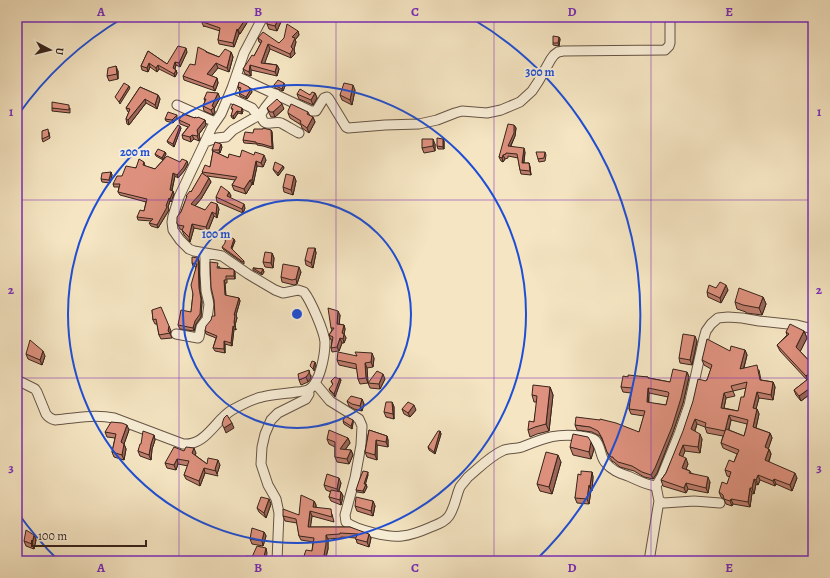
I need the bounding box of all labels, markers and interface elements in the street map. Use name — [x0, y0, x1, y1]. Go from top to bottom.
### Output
text: A — [96, 3, 106, 20]
text: B — [254, 3, 262, 20]
text: C — [411, 3, 419, 20]
text: D — [567, 3, 577, 20]
text: E — [725, 3, 733, 20]
north arrow — [30, 30, 70, 70]
text: U — [51, 47, 67, 56]
text: 300 m — [525, 64, 555, 80]
text: 1 — [9, 103, 14, 120]
text: 1 — [817, 103, 822, 120]
text: 200 m — [120, 144, 150, 160]
text: 100 m — [202, 226, 230, 242]
text: 2 — [8, 281, 15, 298]
text: 2 — [816, 281, 823, 298]
centre of rings — [290, 307, 304, 321]
text: 3 — [8, 459, 14, 476]
text: 3 — [816, 459, 822, 476]
scale bar — [32, 522, 146, 548]
text: 100 m — [38, 528, 67, 544]
text: A — [96, 559, 106, 576]
text: B — [254, 559, 262, 576]
text: C — [411, 559, 419, 576]
text: D — [567, 559, 577, 576]
text: E — [725, 559, 733, 576]

